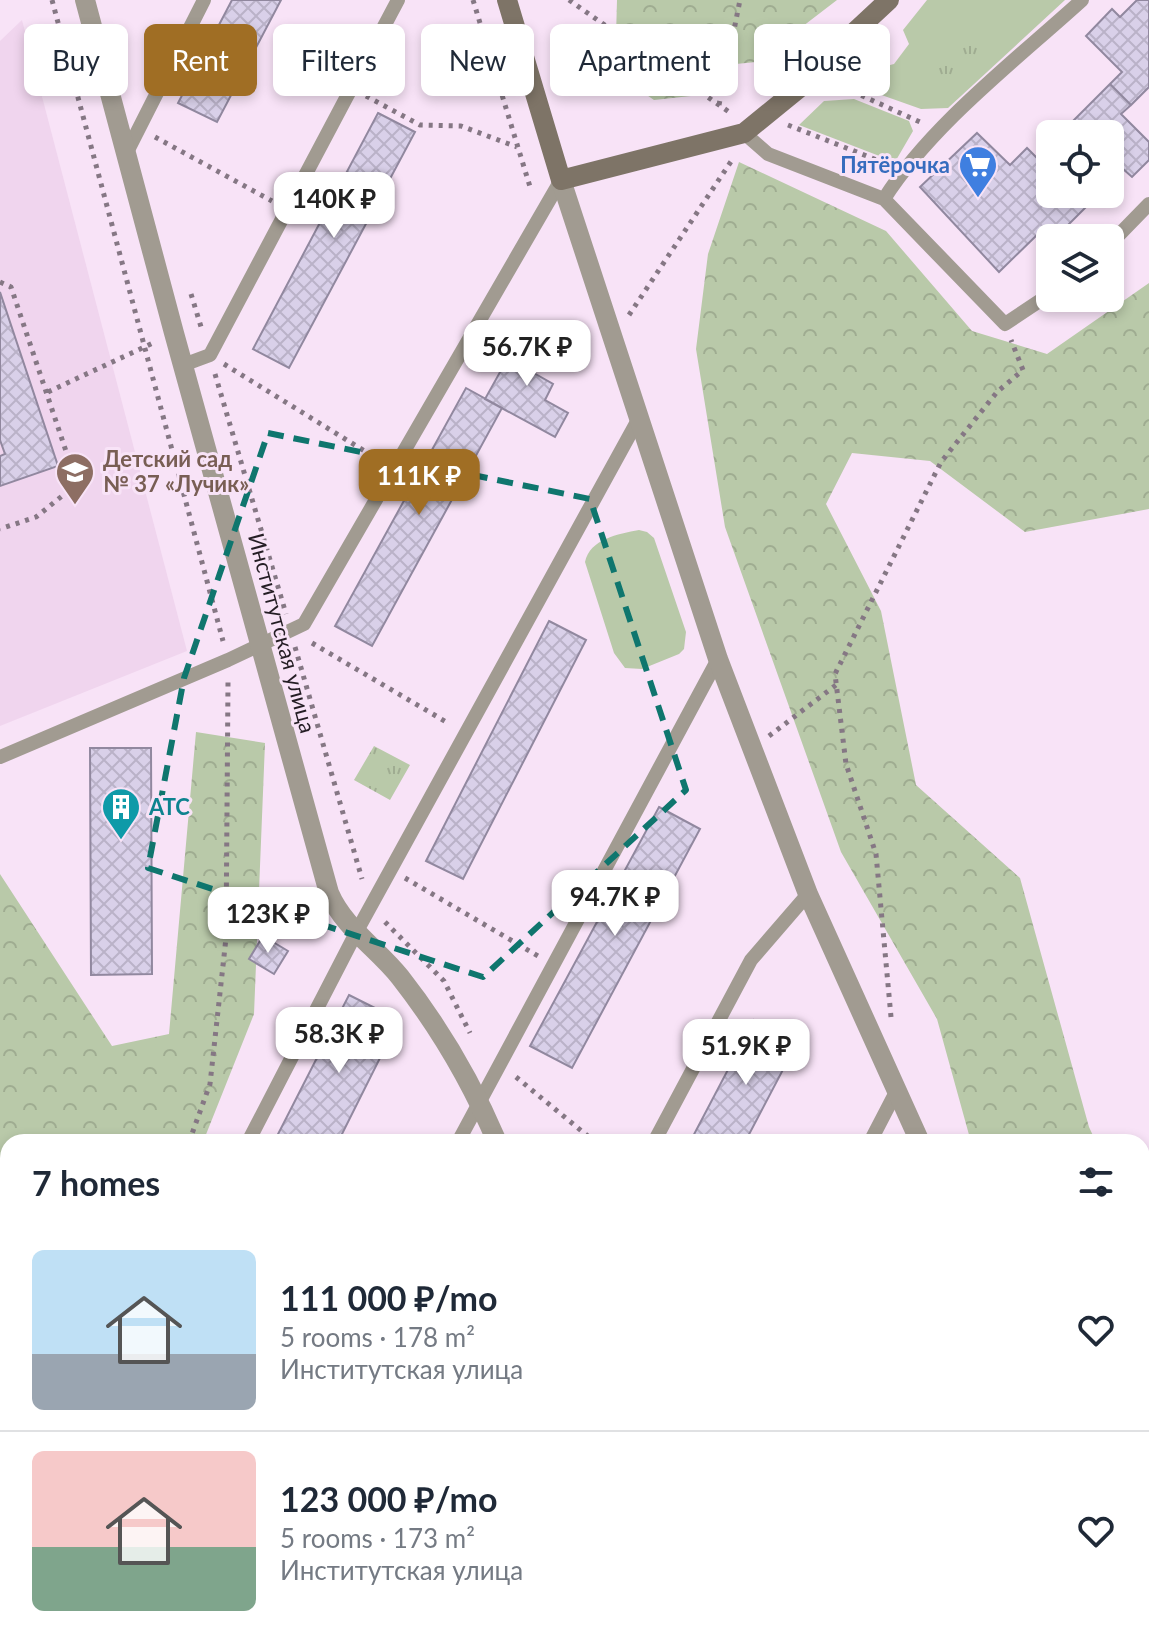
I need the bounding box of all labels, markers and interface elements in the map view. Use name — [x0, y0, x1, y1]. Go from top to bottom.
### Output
chip: Buy — [24, 24, 128, 96]
chip: Rent — [144, 24, 257, 96]
chip: Filters — [273, 24, 405, 96]
chip: New — [421, 24, 534, 96]
chip: Apartment — [550, 24, 738, 96]
chip: House — [754, 24, 890, 96]
map controls — [1036, 120, 1124, 312]
button: locate — [1036, 120, 1124, 208]
supermarket icon: Пятёрочка — [957, 144, 999, 199]
place label: Пятёрочка — [840, 151, 950, 178]
pin: 140K ₽ — [269, 172, 399, 240]
text: 140K ₽ — [292, 182, 376, 214]
button: layers — [1036, 224, 1124, 312]
pin: 56.7K ₽ — [453, 320, 601, 388]
text: 56.7K ₽ — [482, 330, 572, 362]
place label: Детский сад № 37 «Лучик» — [103, 445, 249, 497]
pin: 111K ₽ — [354, 449, 484, 517]
school or university icon: Детский сад № 37 «Лучик» — [54, 451, 96, 506]
text: 111K ₽ — [377, 459, 461, 491]
street label: Институтская улица — [243, 530, 322, 736]
building icon: АТС — [100, 786, 142, 841]
place label: АТС — [148, 793, 190, 820]
pin: 94.7K ₽ — [541, 870, 689, 938]
text: 94.7K ₽ — [570, 880, 660, 912]
pin: 123K ₽ — [203, 887, 333, 955]
text: 123K ₽ — [226, 897, 310, 929]
pin: 58.3K ₽ — [265, 1007, 413, 1075]
text: 58.3K ₽ — [294, 1017, 384, 1049]
pin: 51.9K ₽ — [672, 1019, 820, 1087]
text: 51.9K ₽ — [701, 1029, 791, 1061]
icon: filters — [1074, 1160, 1118, 1204]
text: 7 homes — [32, 1162, 160, 1203]
text: 111 000 ₽/mo — [280, 1277, 497, 1318]
icon: home — [96, 1282, 192, 1378]
icon: heart — [1074, 1308, 1118, 1352]
text: 5 rooms · 178 m² — [280, 1321, 475, 1353]
text: Институтская улица — [280, 1353, 523, 1385]
text: 123 000 ₽/mo — [280, 1478, 497, 1519]
icon: home — [96, 1483, 192, 1579]
icon: heart — [1074, 1509, 1118, 1553]
text: 5 rooms · 173 m² — [280, 1522, 475, 1554]
text: Институтская улица — [280, 1554, 523, 1586]

